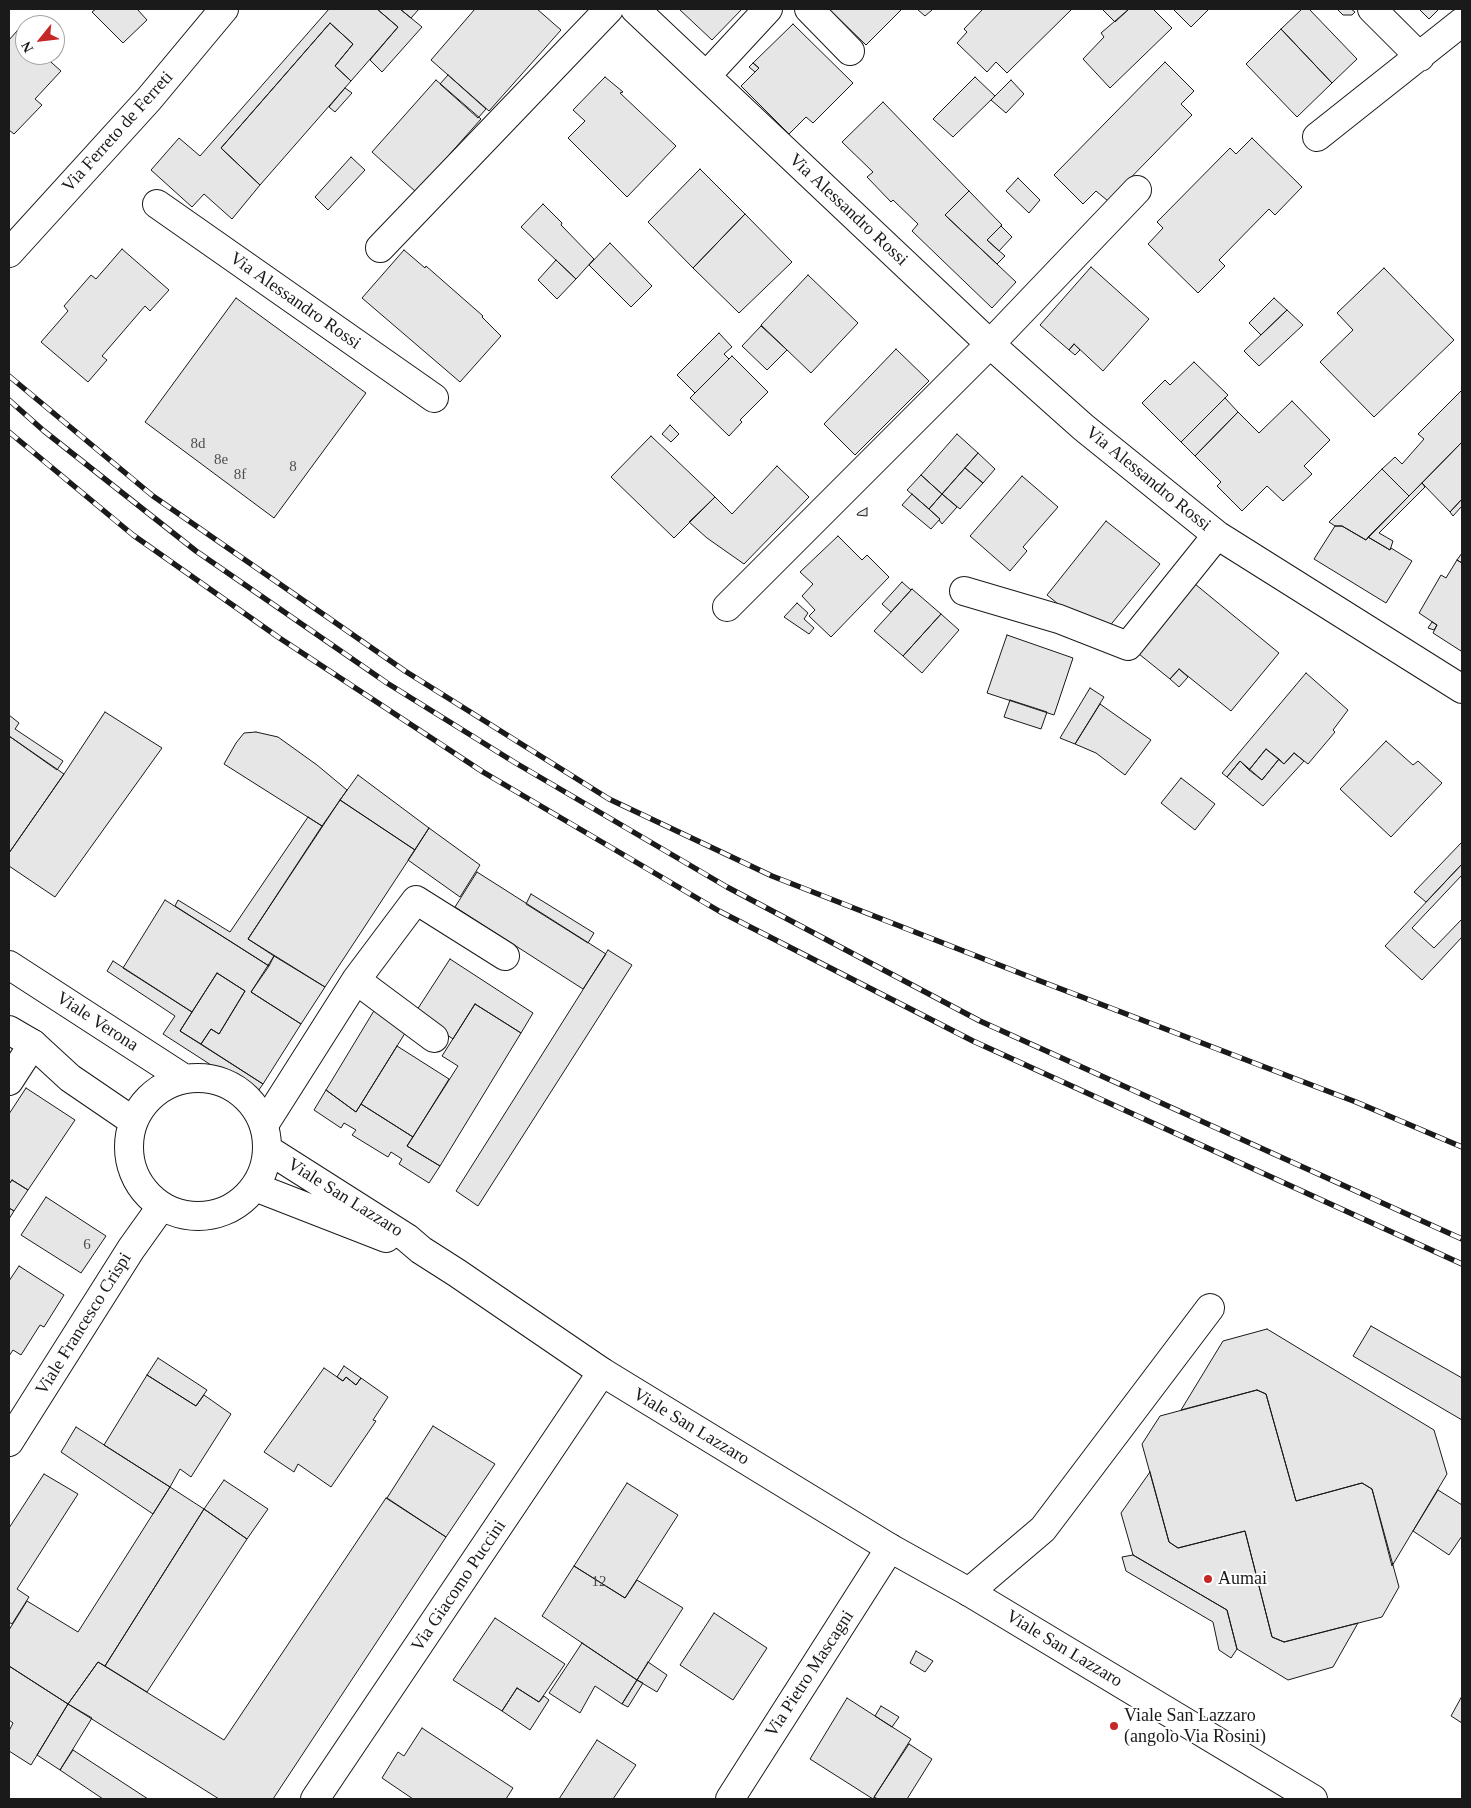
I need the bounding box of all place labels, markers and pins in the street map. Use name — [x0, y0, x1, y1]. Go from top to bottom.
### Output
place label: Aumai — [1218, 1568, 1267, 1590]
marker: Aumai — [1202, 1573, 1214, 1585]
place label: Viale San Lazzaro (angolo Via Rosini) — [1124, 1705, 1266, 1748]
marker: Viale San Lazzaro (angolo Via Rosini) — [1108, 1720, 1120, 1732]

